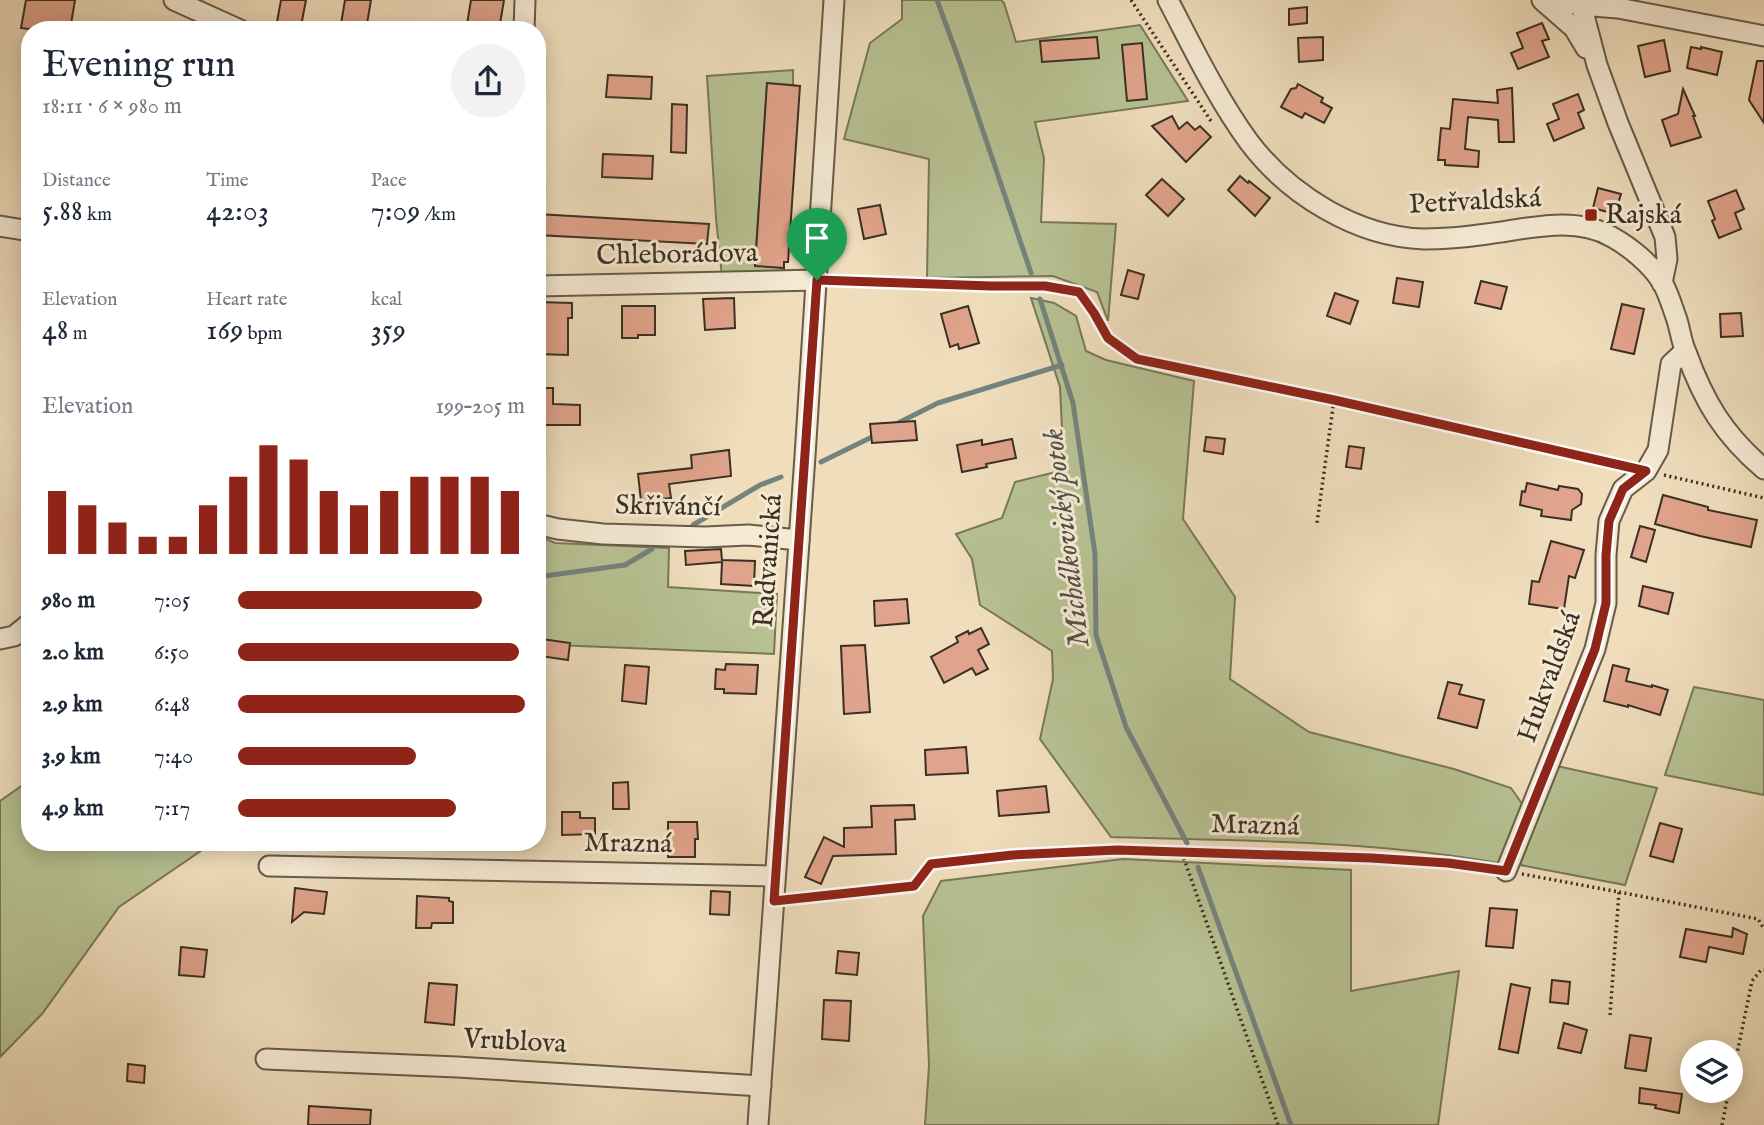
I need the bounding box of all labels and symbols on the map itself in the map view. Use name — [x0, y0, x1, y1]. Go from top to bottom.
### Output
street label: Petřvaldská — [1408, 181, 1543, 223]
place label: Rajská — [1605, 198, 1683, 233]
marker: Rajská — [1583, 207, 1599, 223]
pin — [787, 208, 847, 280]
street label: Chleborádova — [596, 236, 759, 274]
water label: Michálkovický potok — [1035, 426, 1099, 650]
street label: Skřivánčí — [615, 489, 723, 525]
street label: Radvanická — [747, 492, 791, 629]
street label: Hukvaldská — [1510, 606, 1590, 747]
street label: Mrazná — [1210, 807, 1301, 845]
street label: Mrazná — [583, 826, 674, 862]
street label: Vrublova — [462, 1022, 568, 1062]

